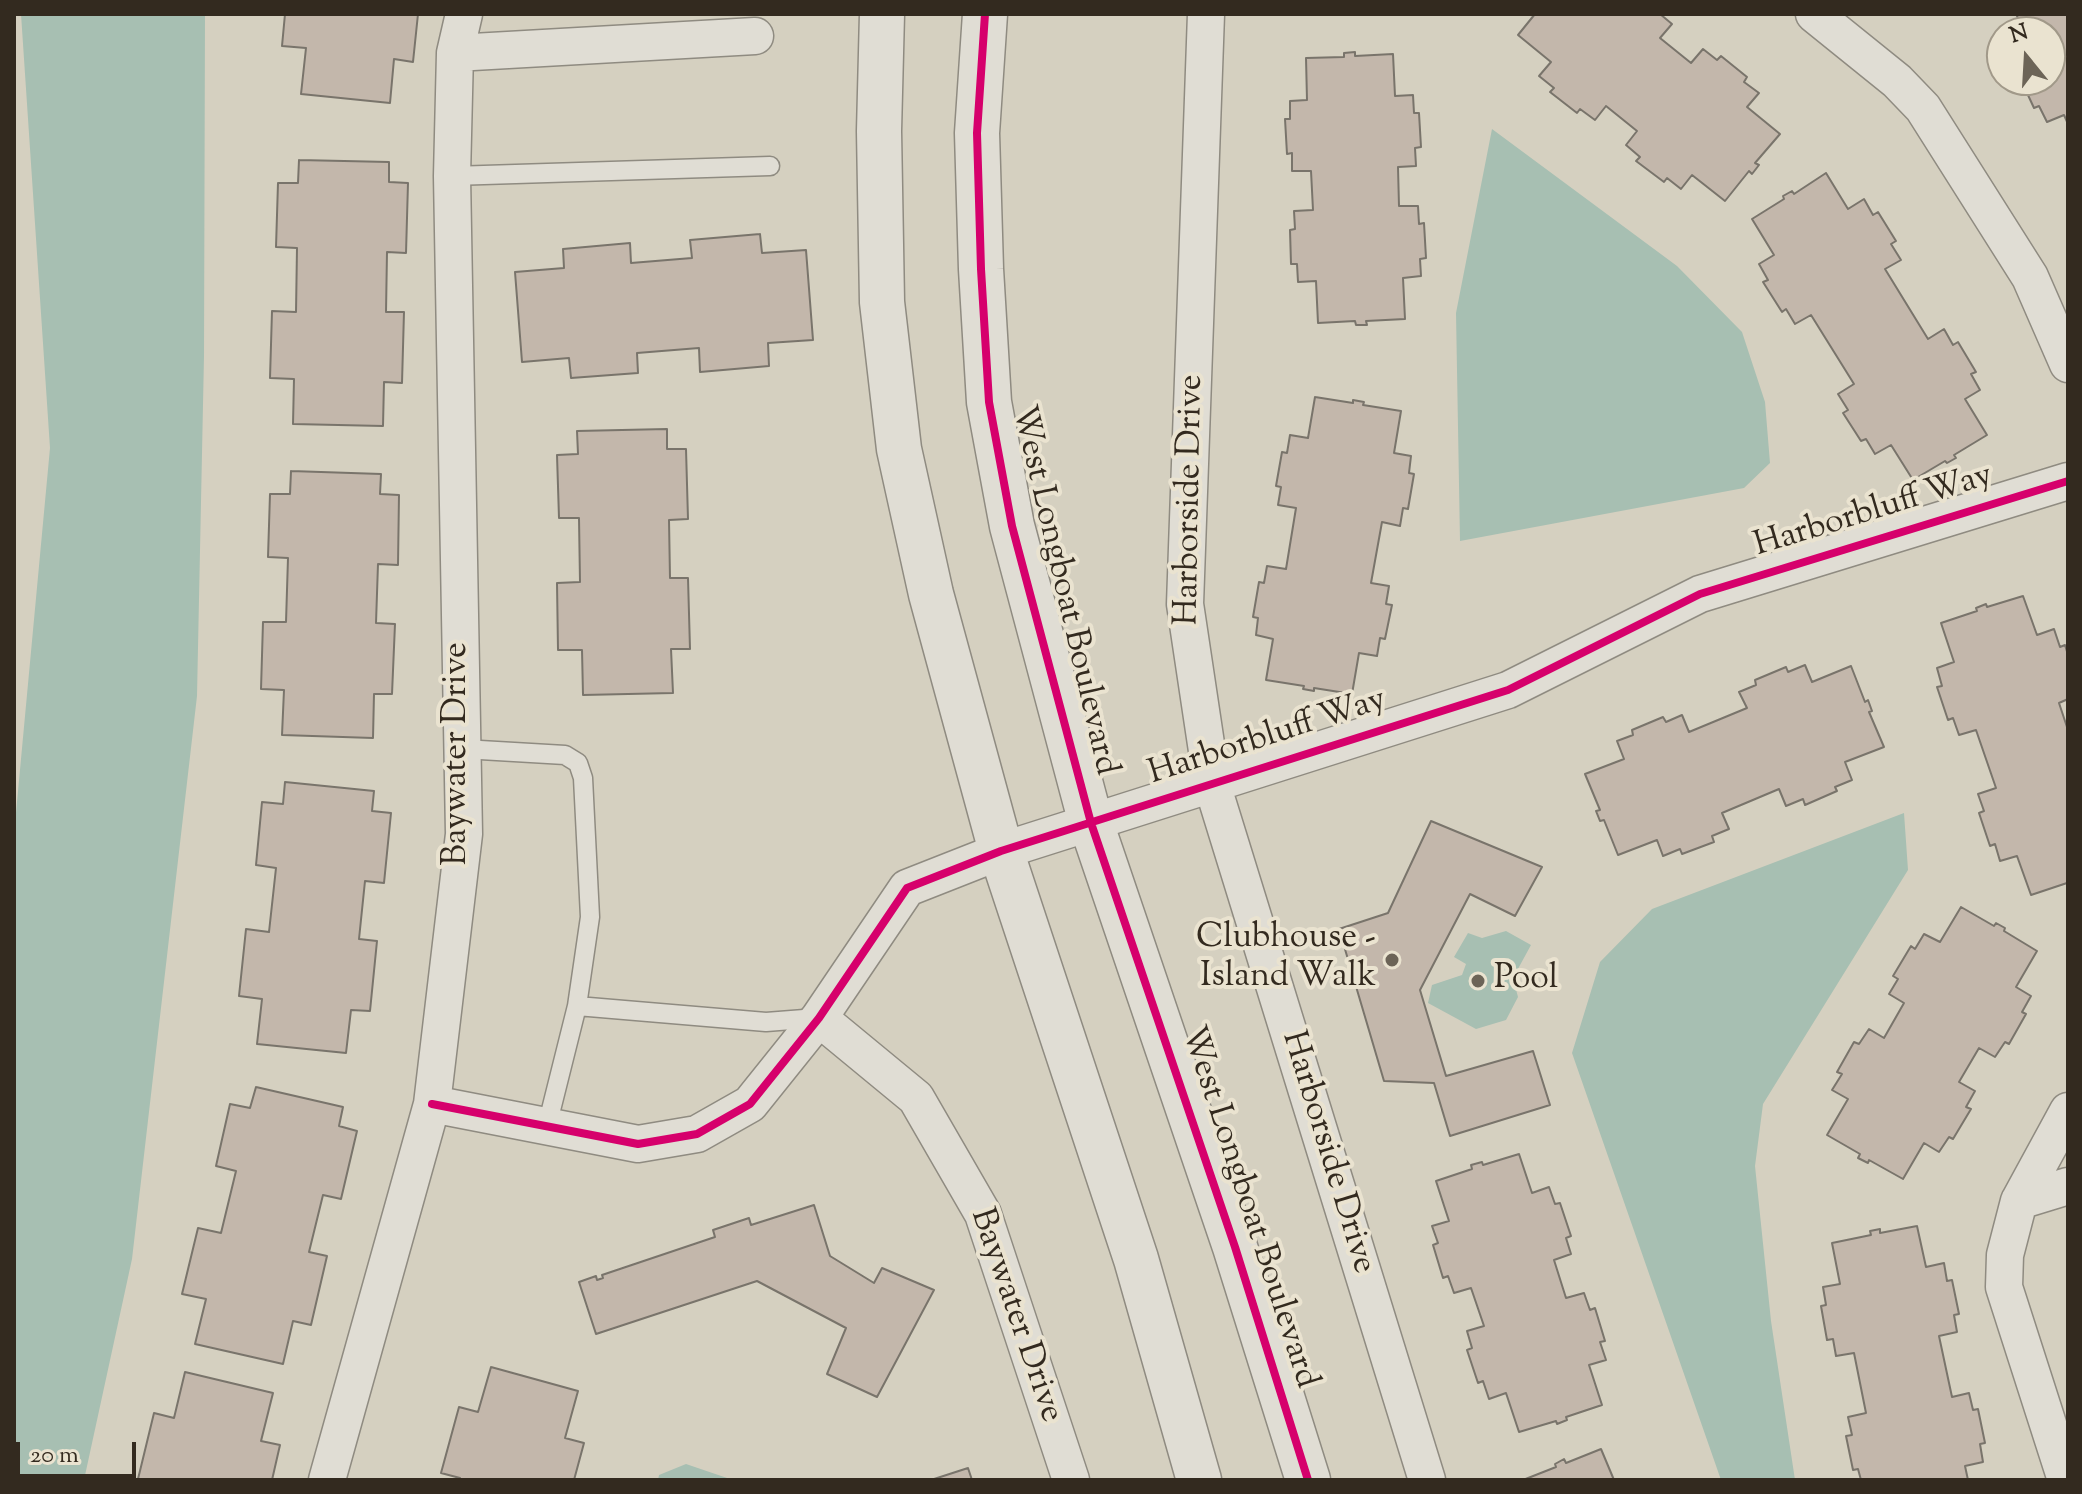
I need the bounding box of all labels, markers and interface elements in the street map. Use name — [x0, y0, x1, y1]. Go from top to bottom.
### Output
north arrow — [1986, 16, 2066, 96]
text: N — [2006, 17, 2032, 53]
street label: Harborside Drive — [1169, 374, 1215, 626]
street label: West Longboat Boulevard — [1000, 402, 1124, 780]
street label: Harborbluff Way — [1750, 457, 1998, 569]
street label: Baywater Drive — [439, 642, 479, 866]
street label: Harborbluff Way — [1144, 681, 1392, 797]
place label: Clubhouse - Island Walk — [1196, 920, 1376, 1000]
marker: Clubhouse - Island Walk — [1383, 951, 1401, 969]
place label: Pool — [1494, 961, 1558, 1001]
marker: Pool — [1469, 972, 1487, 990]
street label: West Longboat Boulevard — [1169, 1022, 1325, 1394]
street label: Harborside Drive — [1270, 1027, 1382, 1279]
street label: Baywater Drive — [958, 1204, 1070, 1428]
scale bar — [20, 1426, 140, 1476]
text: 20 m — [30, 1439, 79, 1473]

